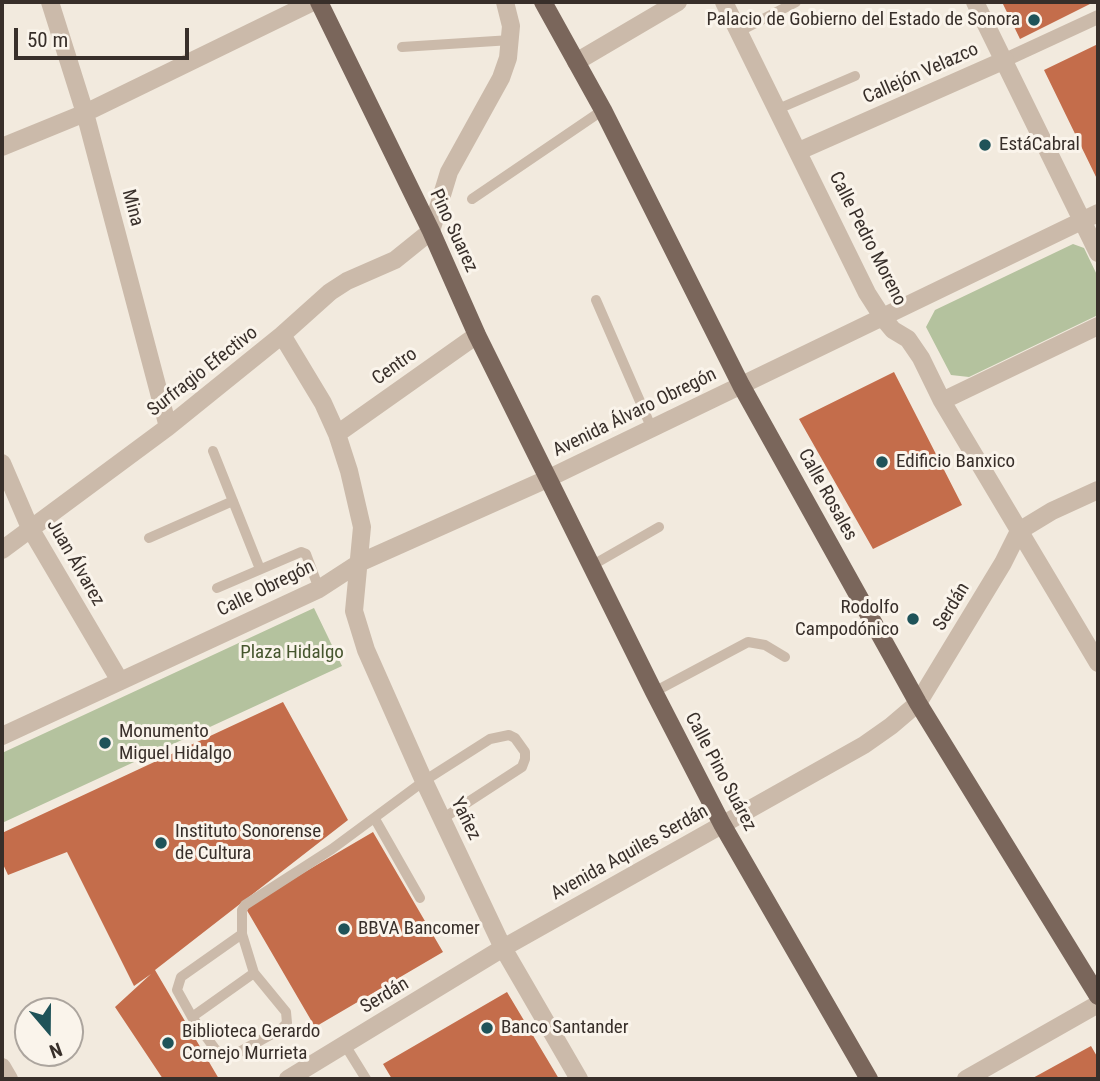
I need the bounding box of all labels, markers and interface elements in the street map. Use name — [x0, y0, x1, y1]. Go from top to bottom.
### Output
place label: Palacio de Gobierno del Estado de Sonora — [706, 9, 1020, 31]
marker: Palacio de Gobierno del Estado de Sonora — [1026, 12, 1042, 28]
scale bar — [18, 14, 192, 58]
text: 50 m — [27, 28, 68, 52]
street label: Callejón Velazco — [860, 38, 982, 110]
place label: EstáCabral — [999, 134, 1080, 156]
marker: EstáCabral — [977, 137, 993, 153]
street label: Calle Pedro Moreno — [823, 168, 911, 310]
street label: Pino Suarez — [424, 186, 482, 276]
street label: Mina — [116, 187, 148, 229]
street label: Surfragio Efectivo — [143, 322, 263, 422]
street label: Centro — [368, 343, 422, 391]
street label: Avenida Álvaro Obregón — [549, 363, 721, 463]
street label: Calle Rosales — [793, 445, 861, 545]
place label: Edificio Banxico — [896, 451, 1015, 473]
marker: Edificio Banxico — [874, 454, 890, 470]
street label: Juan Álvarez — [41, 516, 109, 610]
street label: Calle Obregón — [214, 556, 318, 622]
street label: Serdán — [929, 579, 975, 635]
place label: Rodolfo Campodónico — [795, 597, 899, 641]
marker: Rodolfo Campodónico — [905, 611, 921, 627]
park label: Plaza Hidalgo — [240, 642, 344, 664]
street label: Calle Pino Suárez — [679, 709, 761, 835]
place label: Monumento Miguel Hidalgo — [119, 721, 232, 765]
marker: Monumento Miguel Hidalgo — [97, 735, 113, 751]
street label: Yañez — [445, 794, 485, 844]
street label: Avenida Aquiles Serdán — [547, 800, 713, 906]
place label: Instituto Sonorense de Cultura — [175, 821, 321, 865]
marker: Instituto Sonorense de Cultura — [153, 835, 169, 851]
place label: BBVA Bancomer — [358, 918, 480, 940]
marker: BBVA Bancomer — [336, 921, 352, 937]
street label: Serdán — [357, 973, 413, 1019]
north arrow — [14, 997, 84, 1067]
place label: Banco Santander — [501, 1017, 629, 1039]
marker: Banco Santander — [479, 1020, 495, 1036]
place label: Biblioteca Gerardo Cornejo Murrieta — [182, 1021, 320, 1065]
marker: Biblioteca Gerardo Cornejo Murrieta — [160, 1035, 176, 1051]
text: N — [46, 1038, 65, 1063]

